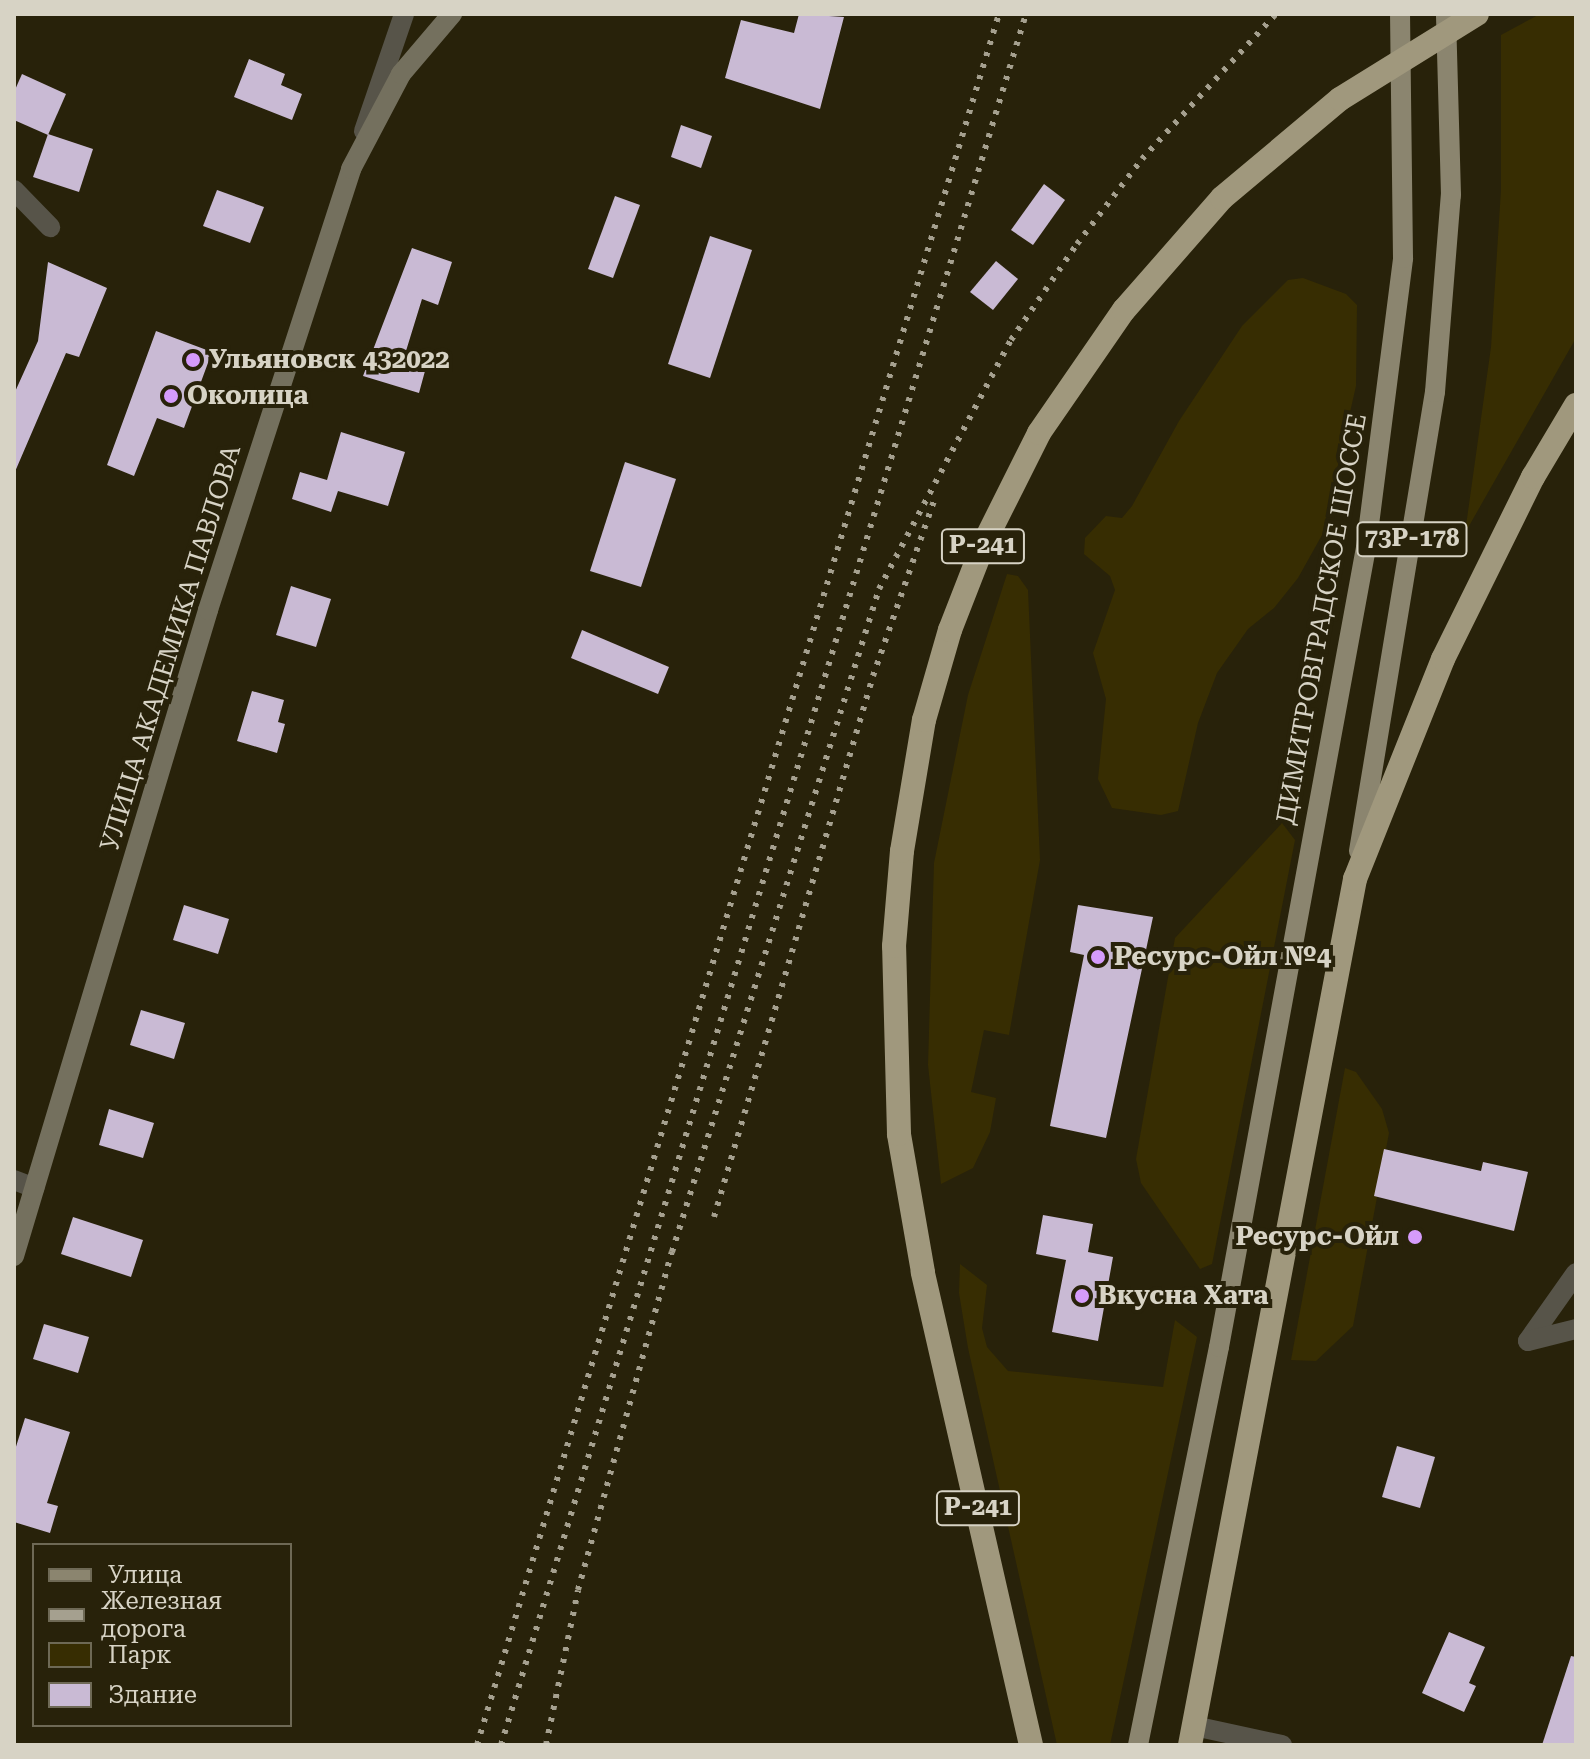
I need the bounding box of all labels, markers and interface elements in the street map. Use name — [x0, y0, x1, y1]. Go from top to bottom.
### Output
place label: Ульяновск 432022 — [209, 344, 450, 376]
marker: Ульяновск 432022 — [184, 351, 202, 369]
place label: Околица — [187, 380, 308, 412]
marker: Околица — [162, 387, 180, 405]
street label: ДИМИТРОВГРАДСКОЕ ШОССЕ — [1270, 411, 1374, 827]
street label: УЛИЦА АКАДЕМИКА ПАВЛОВА — [94, 441, 248, 855]
road number: 73Р-178 — [1356, 519, 1468, 559]
road number: Р-241 — [939, 526, 1027, 566]
place label: Ресурс-Ойл №4 — [1114, 941, 1331, 973]
marker: Ресурс-Ойл №4 — [1089, 948, 1107, 966]
place label: Ресурс-Ойл — [1235, 1221, 1399, 1253]
marker: Ресурс-Ойл — [1406, 1228, 1424, 1246]
place label: Вкусна Хата — [1098, 1280, 1269, 1312]
marker: Вкусна Хата — [1073, 1287, 1091, 1305]
road number: Р-241 — [934, 1488, 1022, 1528]
legend — [32, 1543, 292, 1727]
text: Улица — [108, 1561, 182, 1589]
text: Железная дорога — [101, 1587, 222, 1643]
text: Парк — [108, 1641, 171, 1669]
text: Здание — [108, 1681, 197, 1709]

